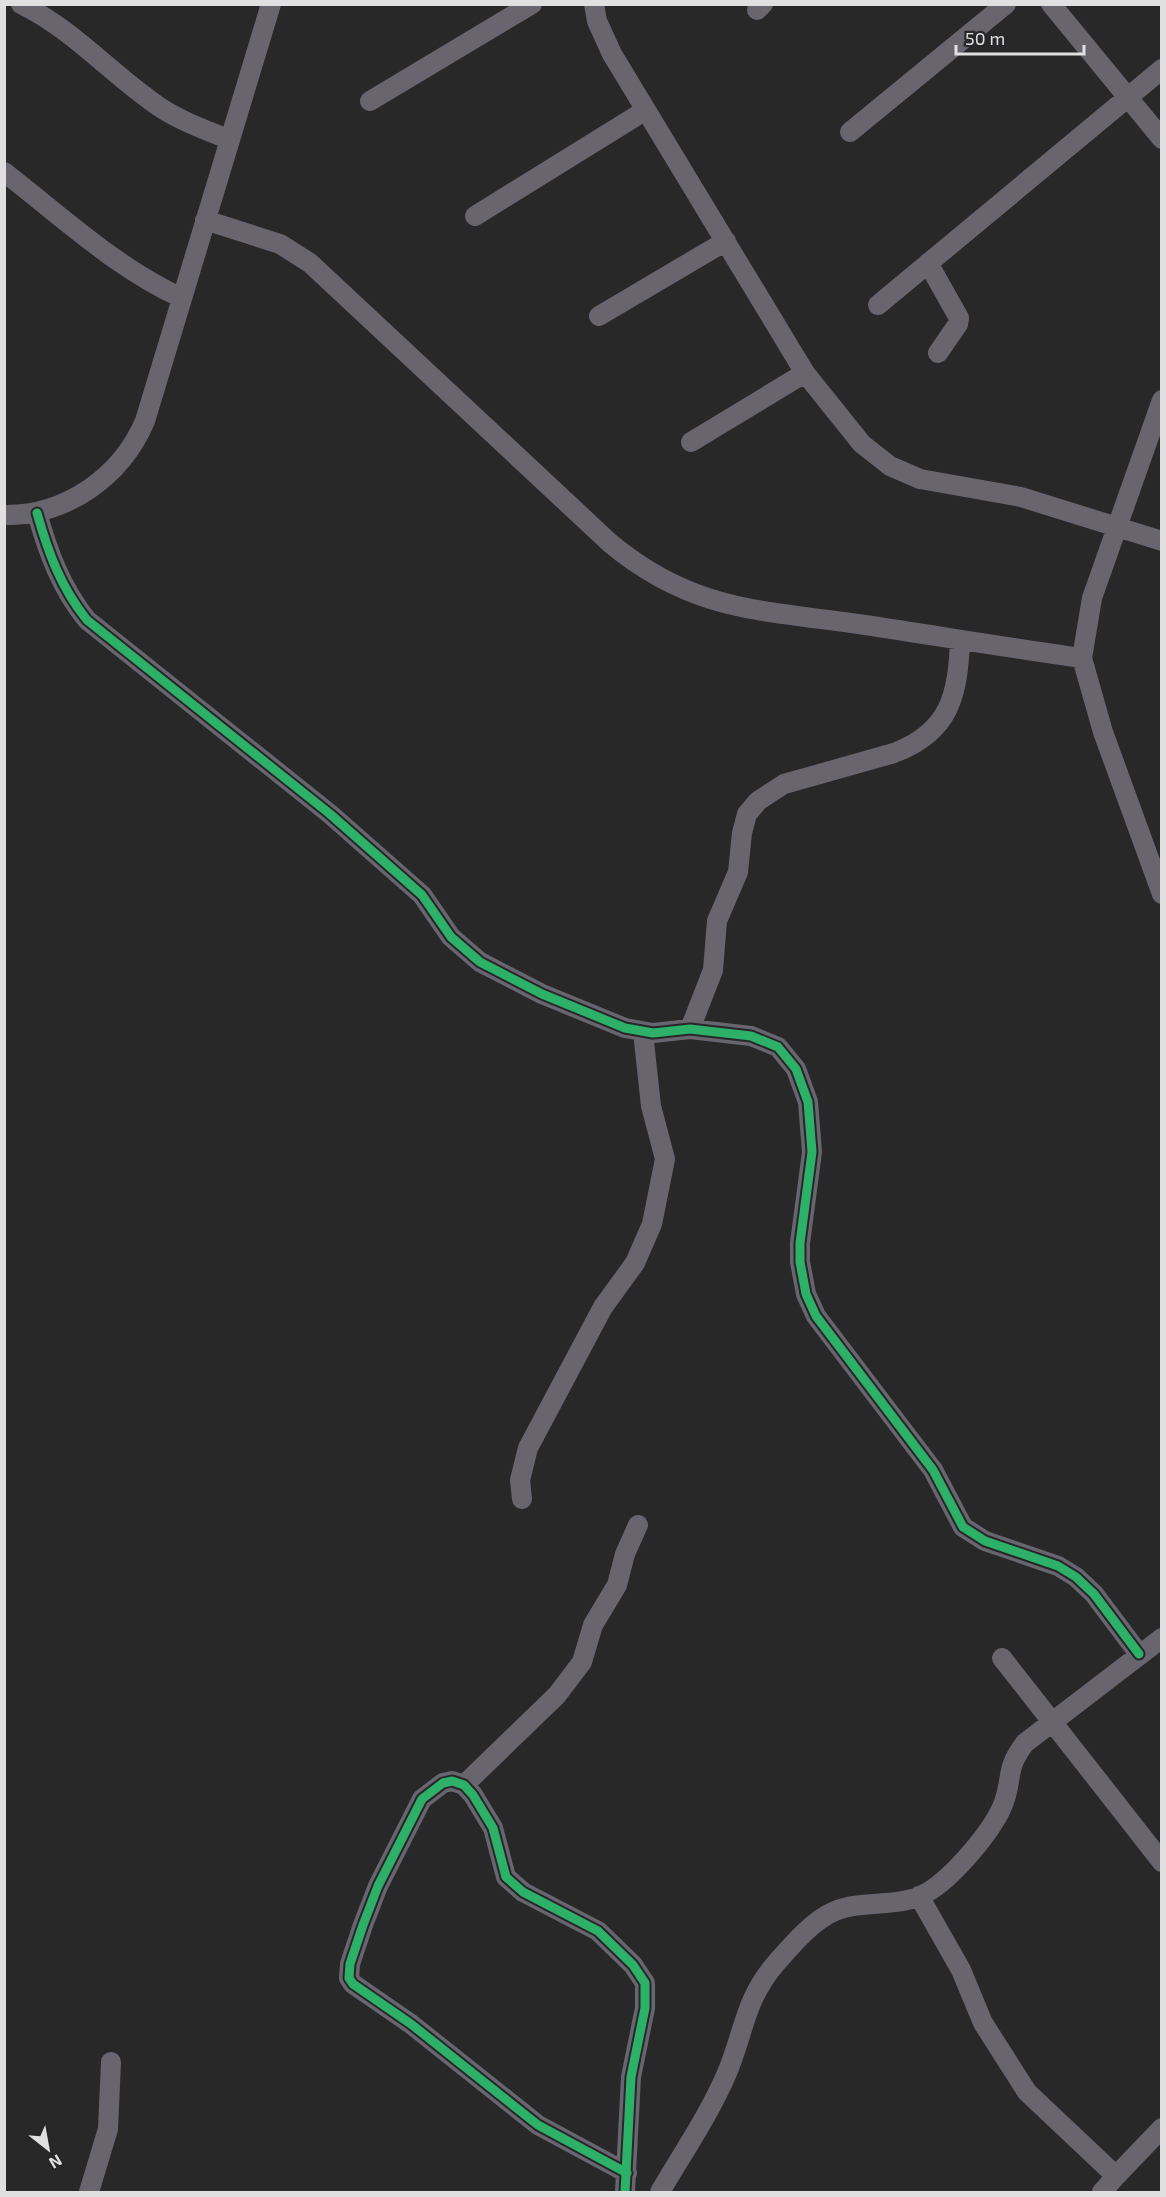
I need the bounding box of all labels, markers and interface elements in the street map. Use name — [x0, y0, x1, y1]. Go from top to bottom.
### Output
scale bar — [956, 18, 1084, 56]
text: 50 m — [965, 27, 1005, 49]
north arrow — [18, 2119, 78, 2179]
text: N — [46, 2151, 66, 2173]

